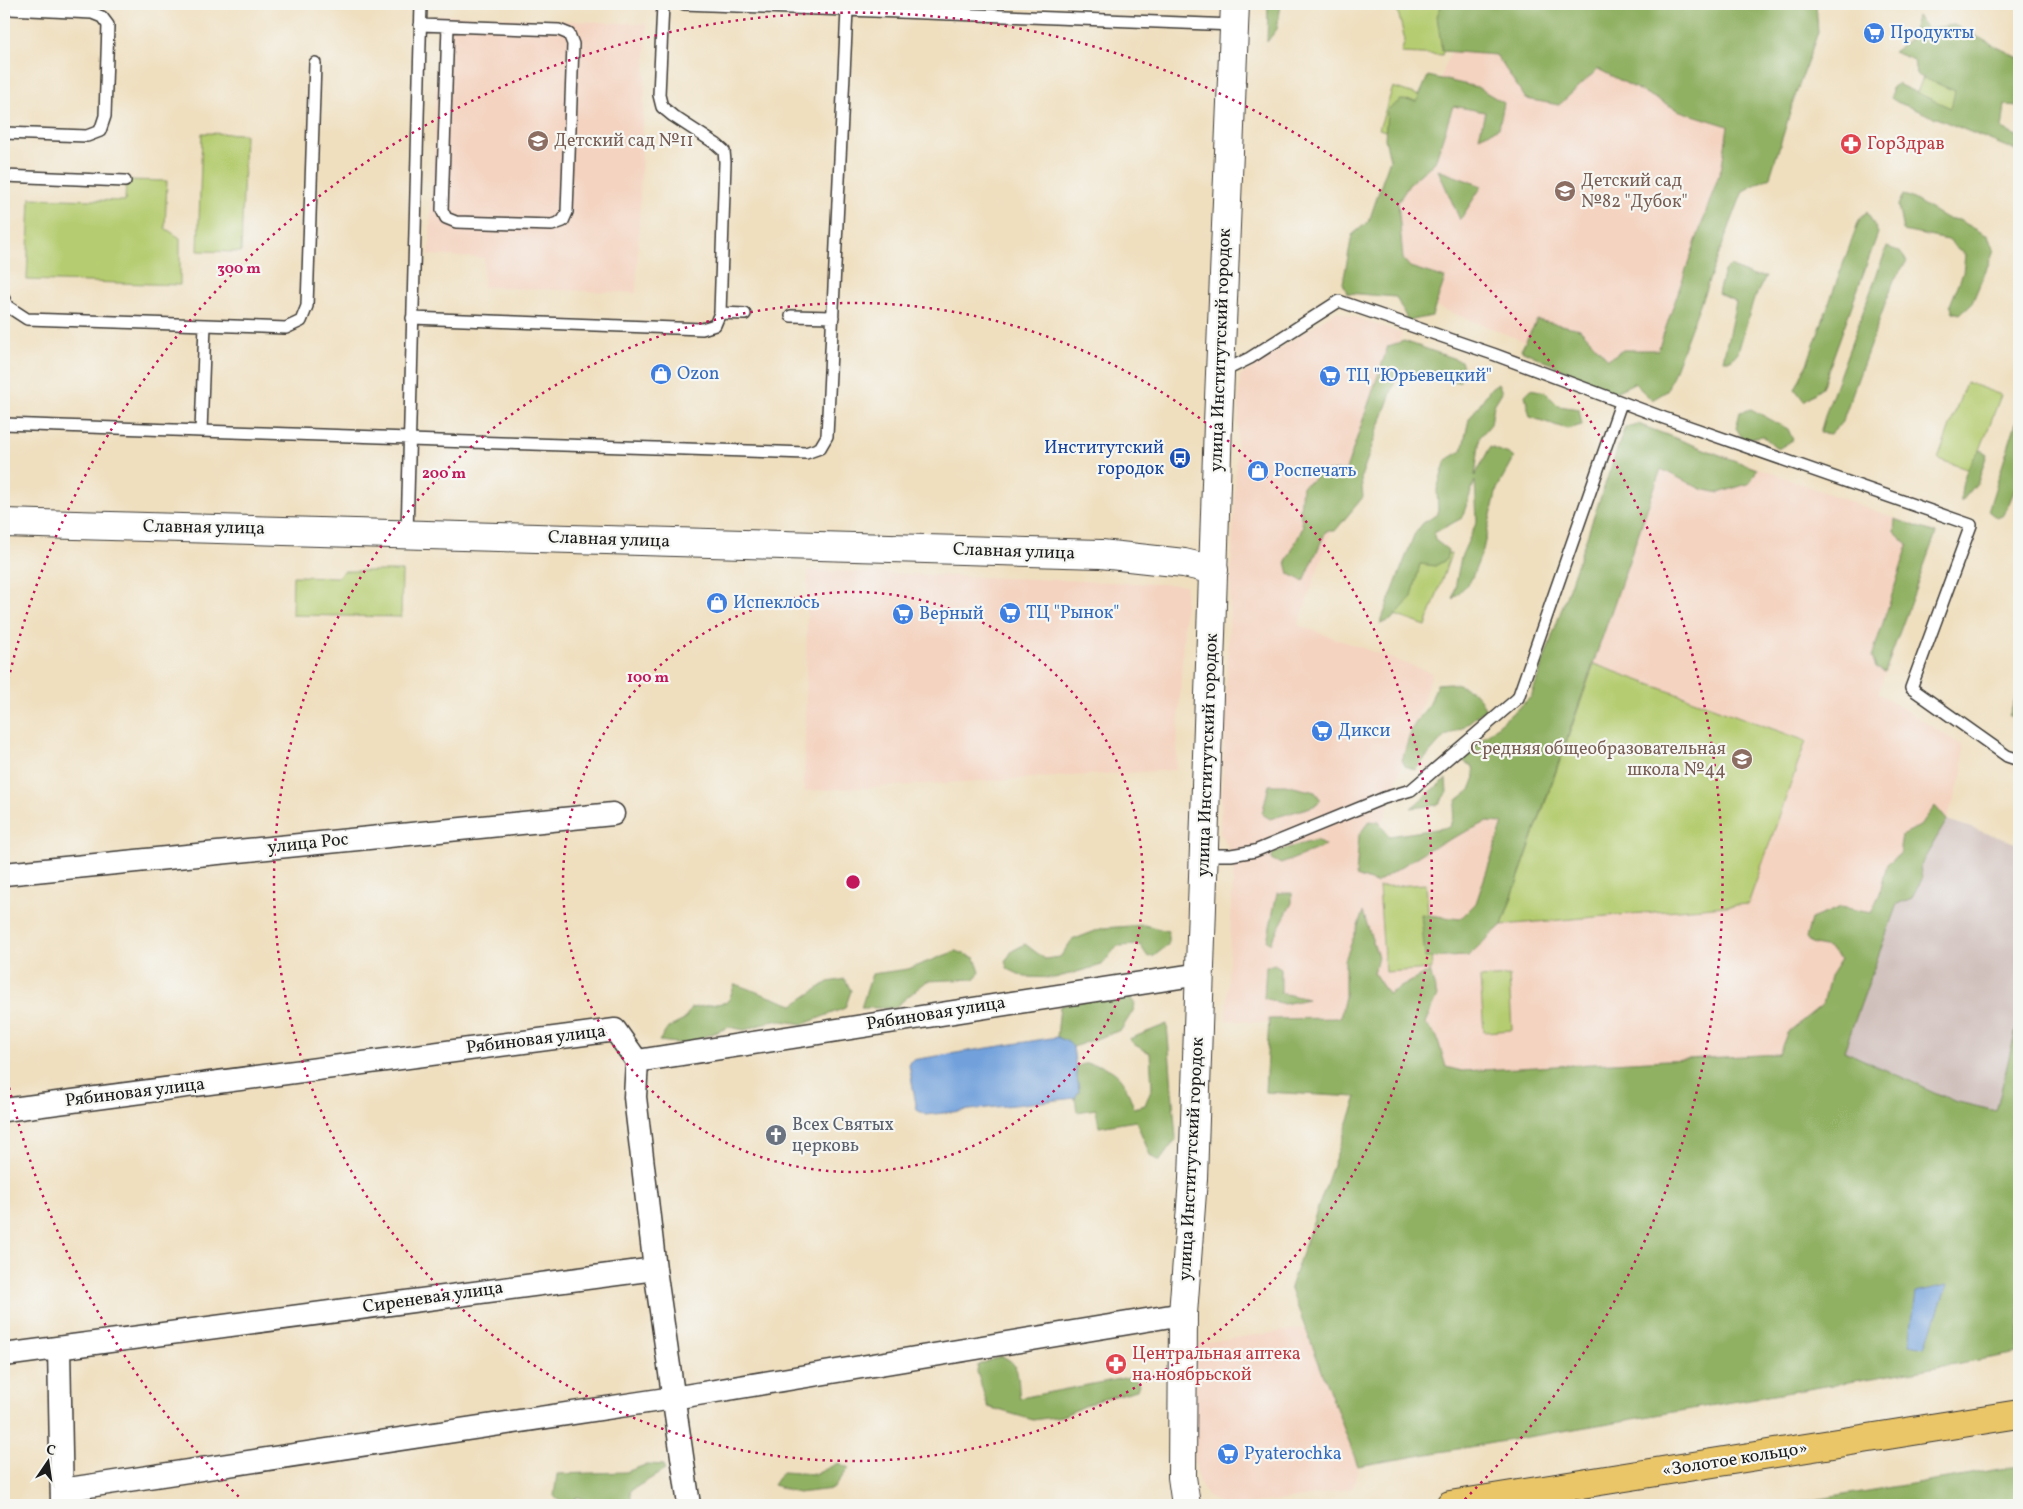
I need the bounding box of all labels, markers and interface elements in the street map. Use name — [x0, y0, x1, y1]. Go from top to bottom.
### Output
supermarket icon: Продукты — [1862, 21, 1886, 45]
place label: Продукты — [1890, 21, 1975, 46]
school or university icon: Детский сад №11 — [526, 129, 550, 153]
place label: Детский сад №11 — [554, 129, 693, 154]
pharmacy icon: ГорЗдрав — [1839, 132, 1863, 156]
place label: ГорЗдрав — [1867, 132, 1945, 157]
place label: Детский сад №82 "Дубок" — [1581, 169, 1688, 215]
school or university icon: Детский сад №82 "Дубок" — [1553, 179, 1577, 203]
street label: улица Институтский городок — [1204, 227, 1238, 472]
text: 300 m — [217, 259, 261, 280]
shop icon: Ozon — [649, 362, 673, 386]
place label: Ozon — [677, 362, 720, 387]
supermarket icon: ТЦ "Юрьевецкий" — [1318, 364, 1342, 388]
place label: ТЦ "Юрьевецкий" — [1346, 364, 1492, 389]
place label: Институтский городок — [1044, 436, 1164, 482]
bus stop icon: Институтский городок — [1168, 446, 1192, 470]
shop icon: Роспечать — [1246, 459, 1270, 483]
place label: Роспечать — [1274, 459, 1357, 484]
text: 200 m — [422, 464, 466, 485]
street label: Славная улица — [143, 514, 265, 542]
street label: Славная улица — [548, 525, 671, 555]
street label: Славная улица — [953, 537, 1076, 567]
shop icon: Испеклось — [705, 591, 729, 615]
place label: Испеклось — [733, 591, 820, 616]
supermarket icon: ТЦ "Рынок" — [998, 601, 1022, 625]
place label: ТЦ "Рынок" — [1026, 601, 1120, 626]
supermarket icon: Верный — [891, 602, 915, 626]
place label: Верный — [919, 602, 984, 627]
street label: улица Институтский городок — [1191, 632, 1225, 877]
text: 100 m — [627, 668, 670, 689]
supermarket icon: Дикси — [1310, 719, 1334, 743]
place label: Дикси — [1338, 719, 1390, 744]
place label: Средняя общеобразовательная школа №44 — [1470, 737, 1726, 783]
school or university icon: Средняя общеобразовательная школа №44 — [1730, 747, 1754, 771]
street label: улица Рос — [266, 827, 350, 861]
centre of rings — [844, 873, 862, 891]
street label: Рябиновая улица — [865, 991, 1007, 1037]
street label: Рябиновая улица — [465, 1019, 607, 1061]
street label: улица Институтский городок — [1173, 1036, 1211, 1281]
street label: Рябиновая улица — [64, 1072, 206, 1114]
place label: Всех Святых церковь — [792, 1113, 894, 1159]
church icon: Всех Святых церковь — [764, 1123, 788, 1147]
street label: Сиреневая улица — [361, 1276, 505, 1320]
place label: Центральная аптека на ноябрьской — [1132, 1342, 1301, 1388]
pharmacy icon: Центральная аптека на ноябрьской — [1104, 1352, 1128, 1376]
north arrow — [22, 1436, 72, 1486]
street label: «Золотое кольцо» — [1661, 1436, 1809, 1484]
text: С — [44, 1441, 57, 1461]
supermarket icon: Pyaterochka — [1216, 1442, 1240, 1466]
place label: Pyaterochka — [1244, 1442, 1342, 1467]

